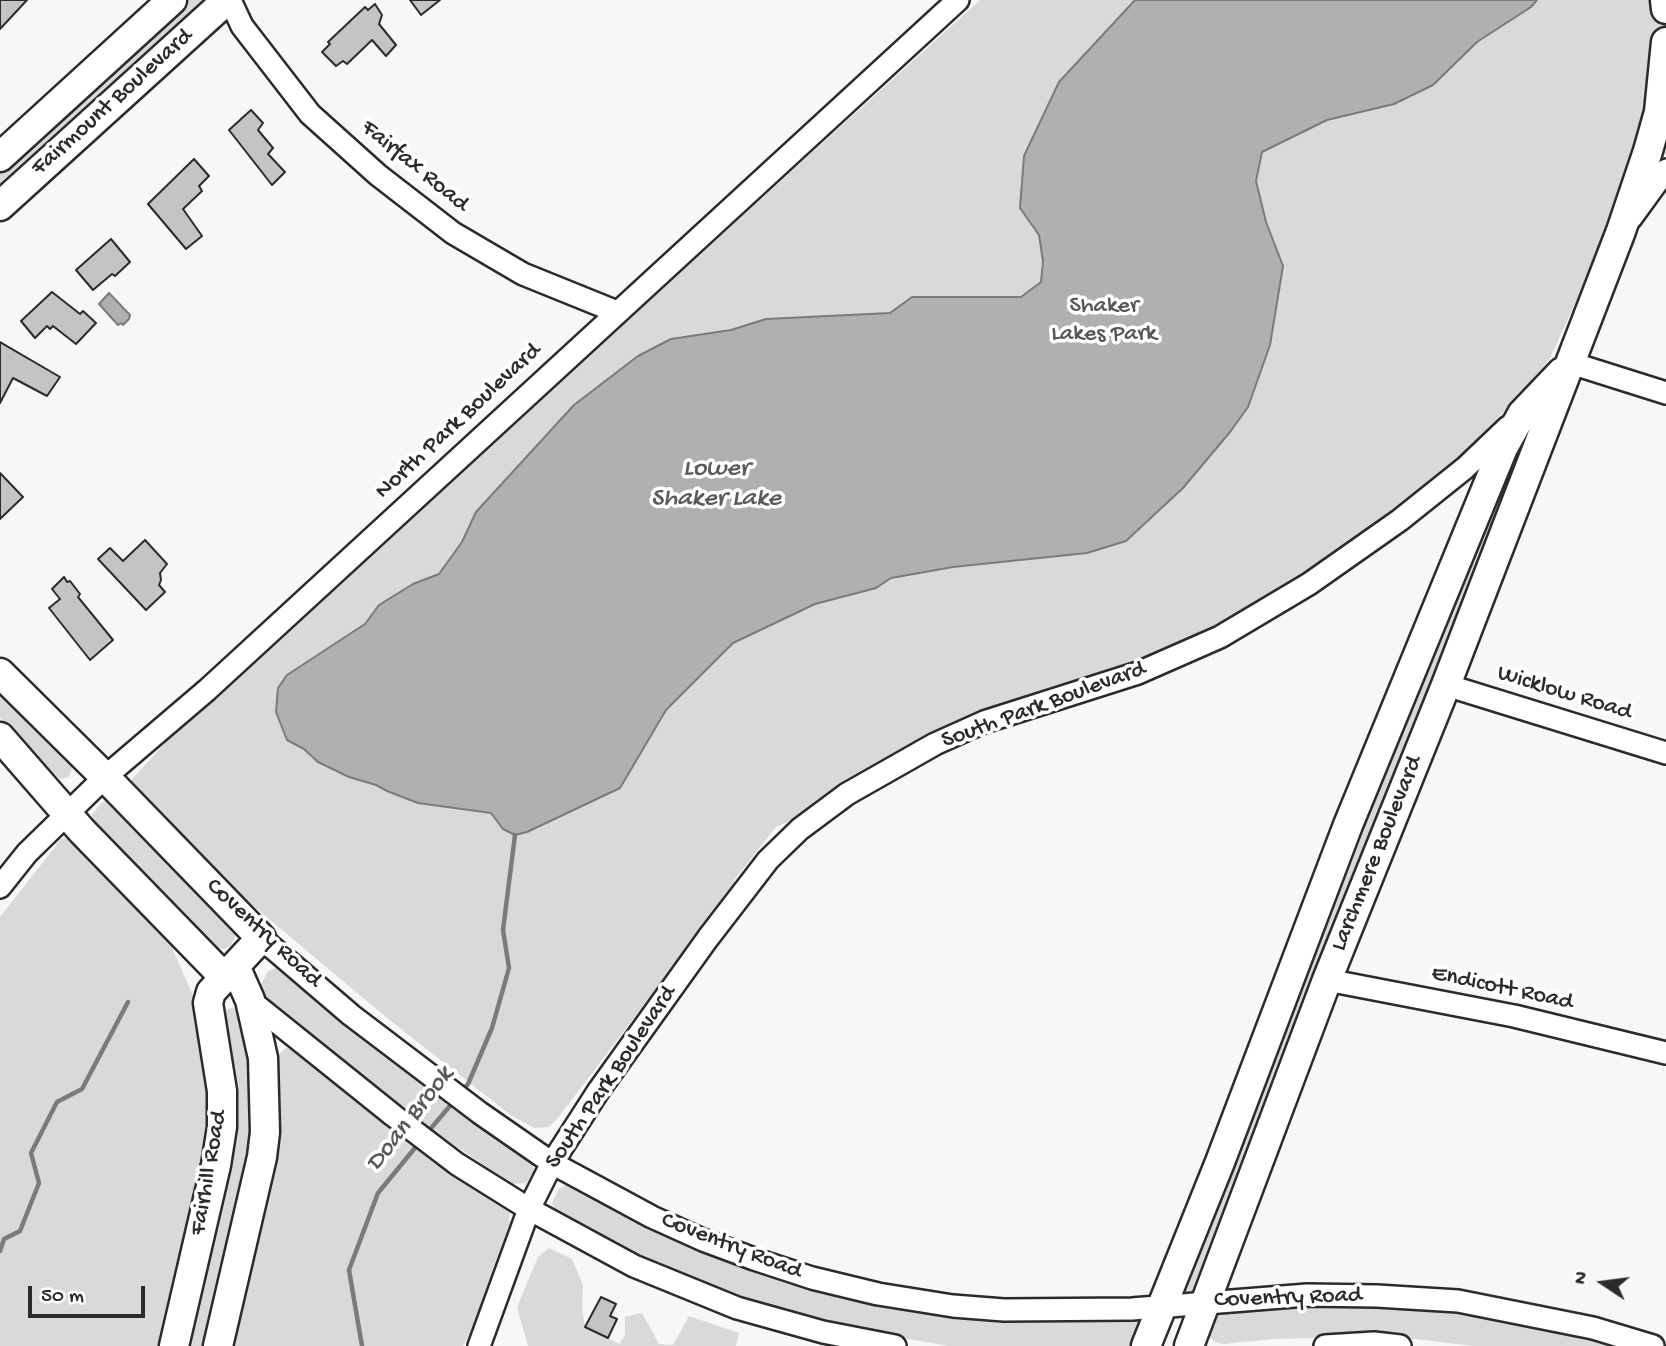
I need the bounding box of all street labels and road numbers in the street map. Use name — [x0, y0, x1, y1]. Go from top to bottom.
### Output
street label: Fairmount Boulevard — [26, 23, 200, 183]
street label: Fairfax Road — [354, 115, 474, 219]
street label: North Park Boulevard — [370, 338, 548, 506]
street label: South Park Boulevard — [938, 656, 1150, 756]
street label: Wicklow Road — [1493, 660, 1635, 728]
street label: Larchmere Boulevard — [1326, 752, 1430, 956]
street label: Coventry Road — [199, 873, 327, 995]
street label: Endicott Road — [1429, 960, 1575, 1018]
street label: South Park Boulevard — [540, 981, 684, 1175]
street label: Fairhill Road — [185, 1108, 235, 1238]
street label: Coventry Road — [657, 1207, 805, 1287]
street label: Coventry Road — [1214, 1282, 1362, 1316]

